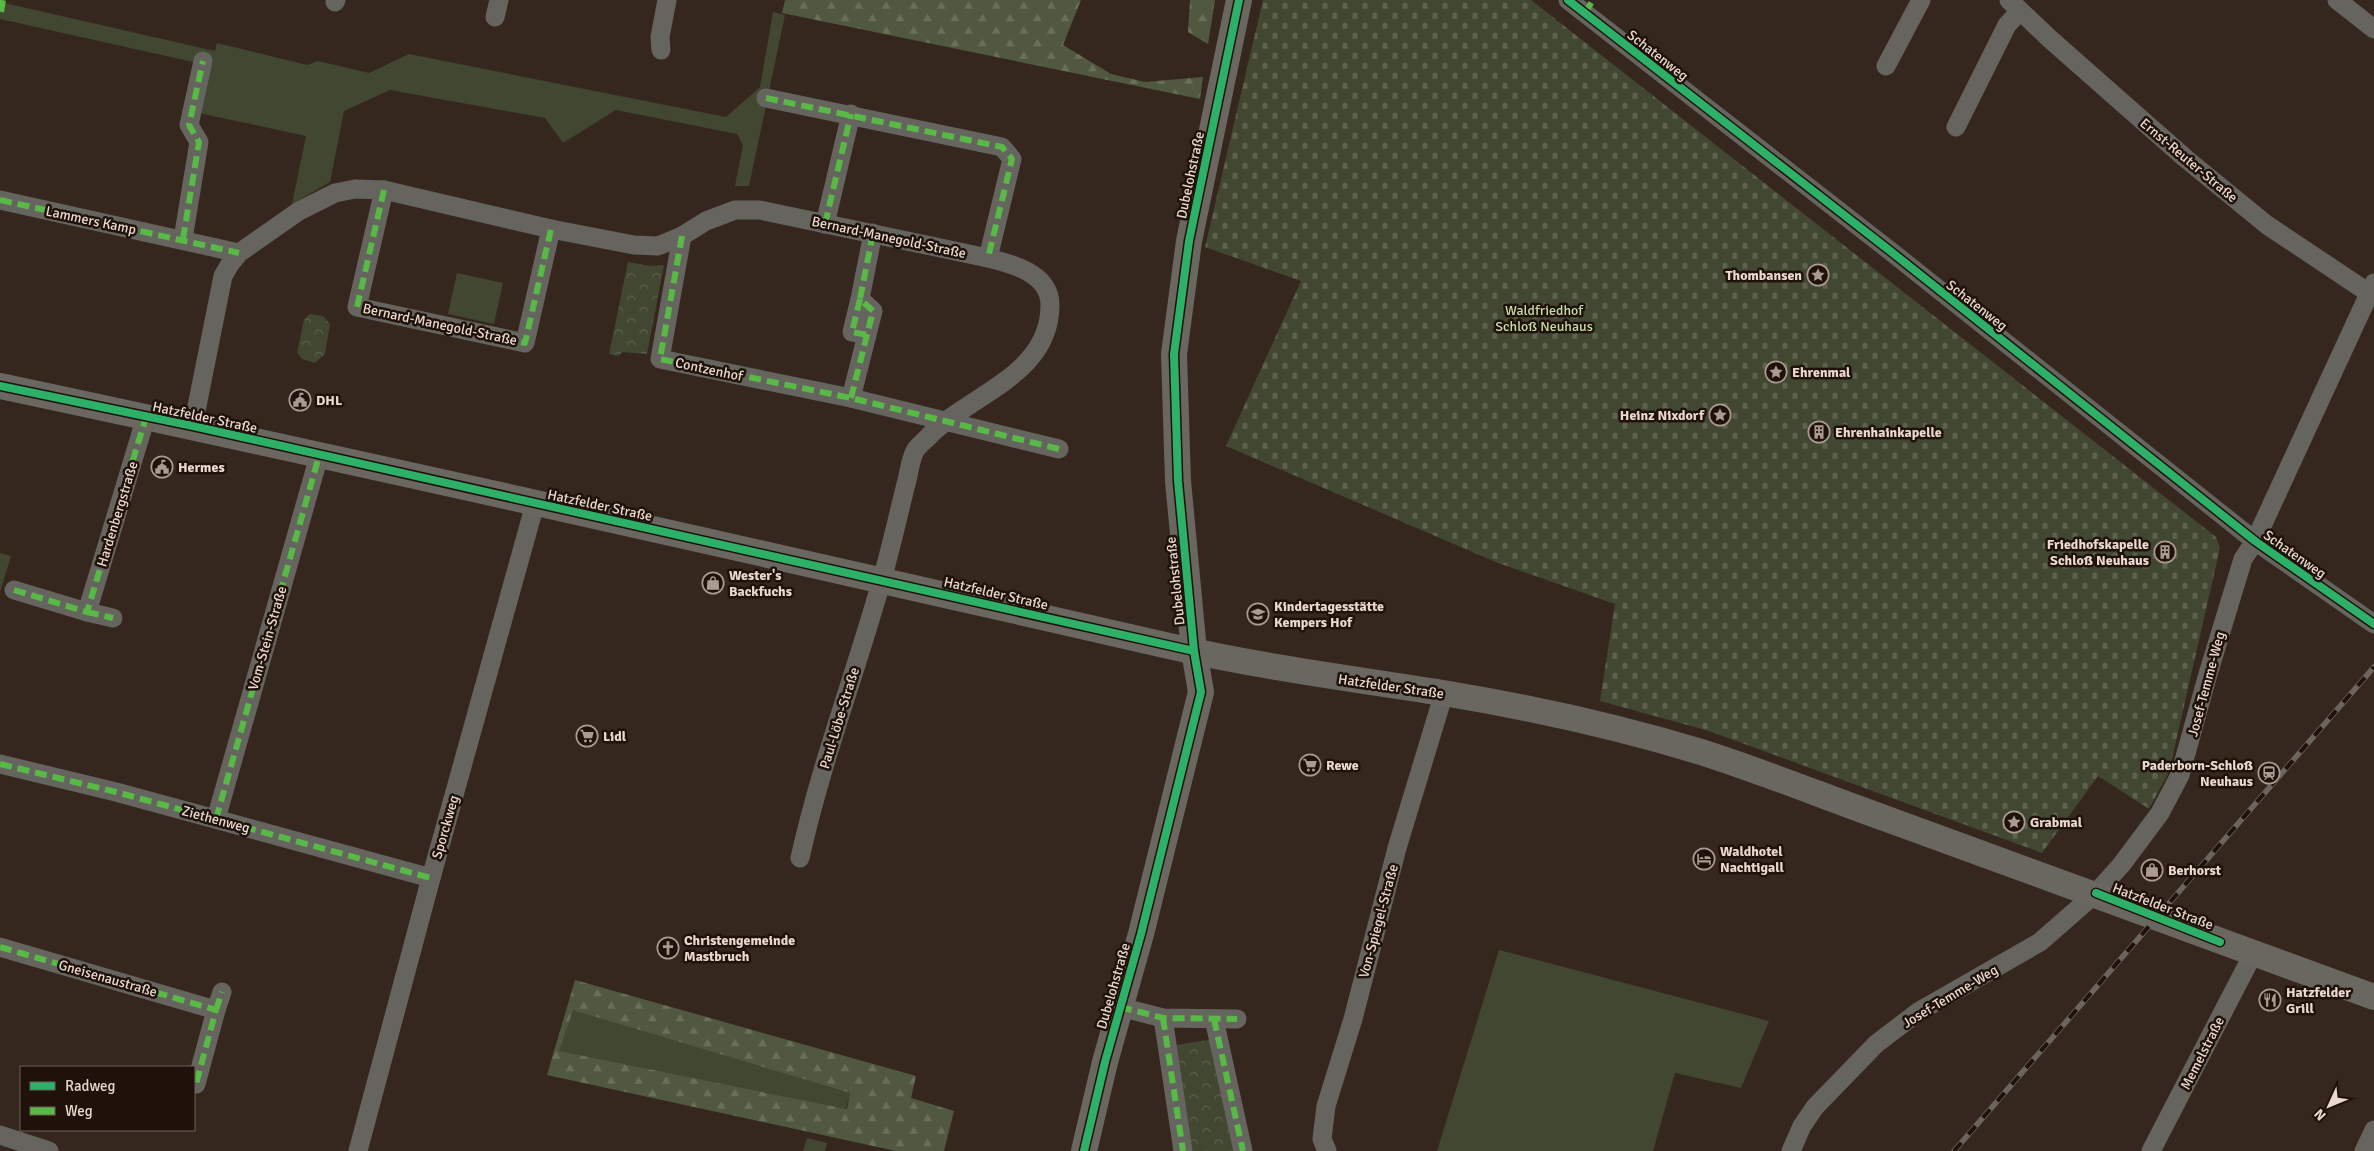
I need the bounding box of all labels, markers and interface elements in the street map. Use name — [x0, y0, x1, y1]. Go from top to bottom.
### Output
street label: Schatenweg — [1624, 26, 1691, 84]
street label: Ernst-Reuter-Straße — [2136, 115, 2241, 206]
street label: Dubelohstraße — [1173, 130, 1208, 220]
street label: Lammers Kamp — [44, 203, 138, 238]
street label: Bernard-Manegold-Straße — [810, 213, 968, 262]
place icon: Thombansen — [1806, 263, 1830, 287]
place label: Thombansen — [1725, 267, 1802, 284]
street label: Schatenweg — [1943, 276, 2010, 334]
street label: Bernard-Manegold-Straße — [361, 300, 519, 349]
park label: Waldfriedhof Schloß Neuhaus — [1495, 302, 1593, 335]
street label: Contzenhof — [674, 354, 745, 385]
place icon: Ehrenmal — [1764, 360, 1788, 384]
place label: Ehrenmal — [1792, 364, 1851, 381]
public building icon: DHL — [288, 388, 312, 412]
place label: DHL — [316, 392, 343, 409]
street label: Hatzfelder Straße — [151, 398, 259, 437]
place icon: Heinz Nixdorf — [1708, 403, 1732, 427]
place label: Heinz Nixdorf — [1620, 407, 1705, 424]
building icon: Ehrenhainkapelle — [1807, 420, 1831, 444]
place label: Ehrenhainkapelle — [1835, 424, 1942, 441]
public building icon: Hermes — [150, 455, 174, 479]
street label: Hardenbergstraße — [93, 459, 142, 569]
place label: Hermes — [178, 459, 225, 476]
street label: Hatzfelder Straße — [546, 486, 654, 525]
street label: Schatenweg — [2260, 527, 2329, 582]
street label: Dubelohstraße — [1162, 536, 1189, 626]
place label: Friedhofskapelle Schloß Neuhaus — [2047, 536, 2149, 569]
building icon: Friedhofskapelle Schloß Neuhaus — [2153, 540, 2177, 564]
place label: Wester's Backfuchs — [729, 567, 792, 600]
shop icon: Wester's Backfuchs — [701, 571, 725, 595]
street label: Hatzfelder Straße — [942, 573, 1050, 614]
street label: Vom-Stein-Straße — [245, 584, 290, 692]
place label: Kindertagesstätte Kempers Hof — [1274, 598, 1384, 631]
school or university icon: Kindertagesstätte Kempers Hof — [1246, 602, 1270, 626]
street label: Josef-Temme-Weg — [2184, 630, 2229, 739]
street label: Paul-Löbe-Straße — [816, 665, 863, 771]
street label: Hatzfelder Straße — [1337, 671, 1445, 702]
supermarket icon: Lidl — [575, 724, 599, 748]
place label: Lidl — [603, 728, 627, 745]
supermarket icon: Rewe — [1298, 753, 1322, 777]
place label: Rewe — [1326, 757, 1359, 774]
place label: Paderborn-Schloß Neuhaus — [2142, 757, 2253, 790]
station icon: Paderborn-Schloß Neuhaus — [2257, 761, 2281, 785]
street label: Sporckweg — [428, 793, 463, 861]
street label: Ziethenweg — [180, 802, 252, 837]
place icon: Grabmal — [2002, 810, 2026, 834]
place label: Grabmal — [2030, 814, 2083, 831]
place label: Waldhotel Nachtigall — [1720, 843, 1784, 876]
hotel icon: Waldhotel Nachtigall — [1692, 847, 1716, 871]
shop icon: Berhorst — [2140, 858, 2164, 882]
street label: Von-Spiegel-Straße — [1355, 862, 1402, 980]
place label: Berhorst — [2168, 862, 2222, 879]
street label: Hatzfelder Straße — [2110, 879, 2216, 934]
place label: Christengemeinde Mastbruch — [684, 932, 795, 965]
church icon: Christengemeinde Mastbruch — [656, 936, 680, 960]
street label: Dubelohstraße — [1093, 941, 1134, 1031]
street label: Gneisenaustraße — [57, 956, 159, 1001]
street label: Josef-Temme-Weg — [1899, 961, 2001, 1032]
place label: Hatzfelder Grill — [2286, 984, 2351, 1017]
restaurant icon: Hatzfelder Grill — [2258, 988, 2282, 1012]
street label: Memelstraße — [2177, 1014, 2228, 1093]
legend — [20, 1066, 195, 1131]
text: Radweg — [65, 1077, 116, 1095]
north arrow — [2304, 1081, 2354, 1131]
text: Weg — [65, 1102, 93, 1120]
text: N — [2311, 1105, 2330, 1124]

